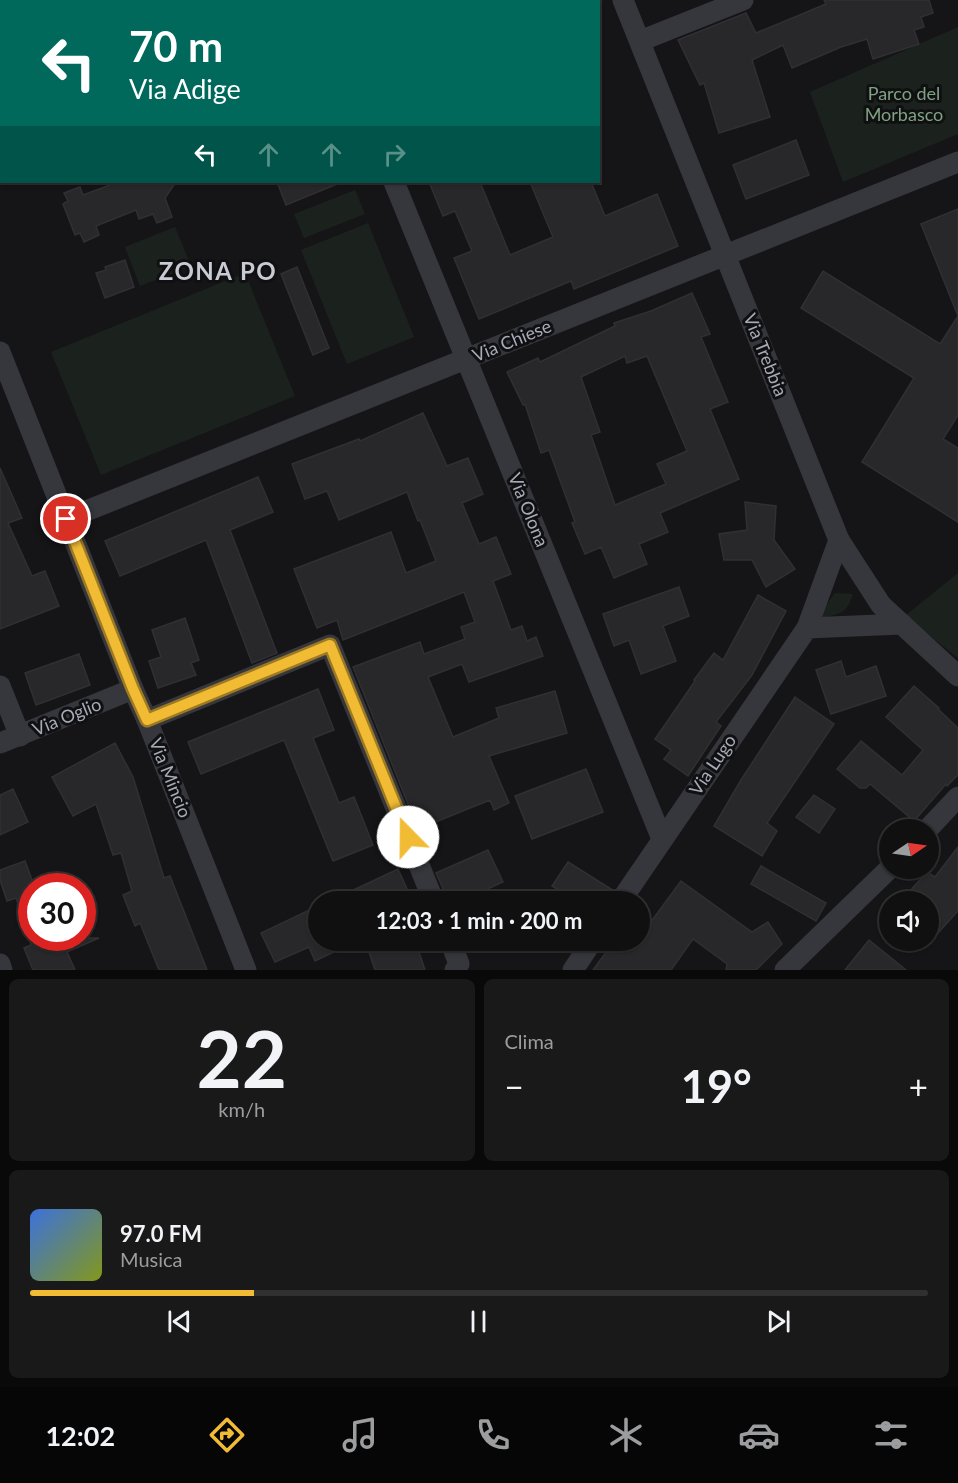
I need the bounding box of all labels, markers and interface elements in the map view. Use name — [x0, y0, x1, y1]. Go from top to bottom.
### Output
text: 70 m — [129, 21, 223, 71]
icon: left — [30, 24, 108, 102]
text: Via Adige — [129, 72, 241, 105]
park label: Parco del Morbasco — [865, 82, 943, 125]
icon: left — [189, 138, 222, 171]
icon: ahead — [252, 138, 285, 171]
icon: ahead — [315, 138, 348, 171]
icon: right — [378, 138, 411, 171]
district label: ZONA PO — [159, 256, 277, 285]
street label: Via Trebbia — [739, 310, 792, 399]
street label: Via Chiese — [469, 314, 554, 366]
street label: Via Olona — [504, 469, 554, 550]
pin — [40, 493, 91, 544]
icon: arrive — [49, 502, 82, 535]
street label: Via Oglio — [29, 692, 104, 740]
street label: Via Lugo — [684, 730, 740, 799]
street label: Via Mincio — [145, 735, 197, 821]
position arrow — [376, 805, 440, 869]
north arrow — [879, 819, 939, 879]
map controls — [879, 819, 939, 951]
speed limit sign: 30 — [18, 873, 96, 951]
button: sound — [879, 891, 939, 951]
text: 12:03 · 1 min · 200 m — [376, 907, 582, 934]
text: 22 — [197, 1011, 287, 1105]
text: Clima — [505, 1029, 554, 1053]
text: 19° — [681, 1059, 752, 1113]
text: − — [505, 1066, 524, 1106]
text: + — [909, 1066, 928, 1106]
text: km/h — [218, 1097, 265, 1121]
text: 97.0 FM — [120, 1220, 202, 1247]
text: Musica — [120, 1247, 183, 1271]
icon: previous — [163, 1305, 196, 1338]
icon: pause — [462, 1305, 495, 1338]
icon: next — [762, 1305, 795, 1338]
icon: directions — [206, 1414, 248, 1456]
icon: music — [339, 1414, 381, 1456]
icon: phone — [472, 1414, 514, 1456]
icon: climate — [605, 1414, 647, 1456]
icon: car — [738, 1414, 780, 1456]
icon: filters — [870, 1414, 912, 1456]
text: 12:02 — [45, 1419, 115, 1452]

